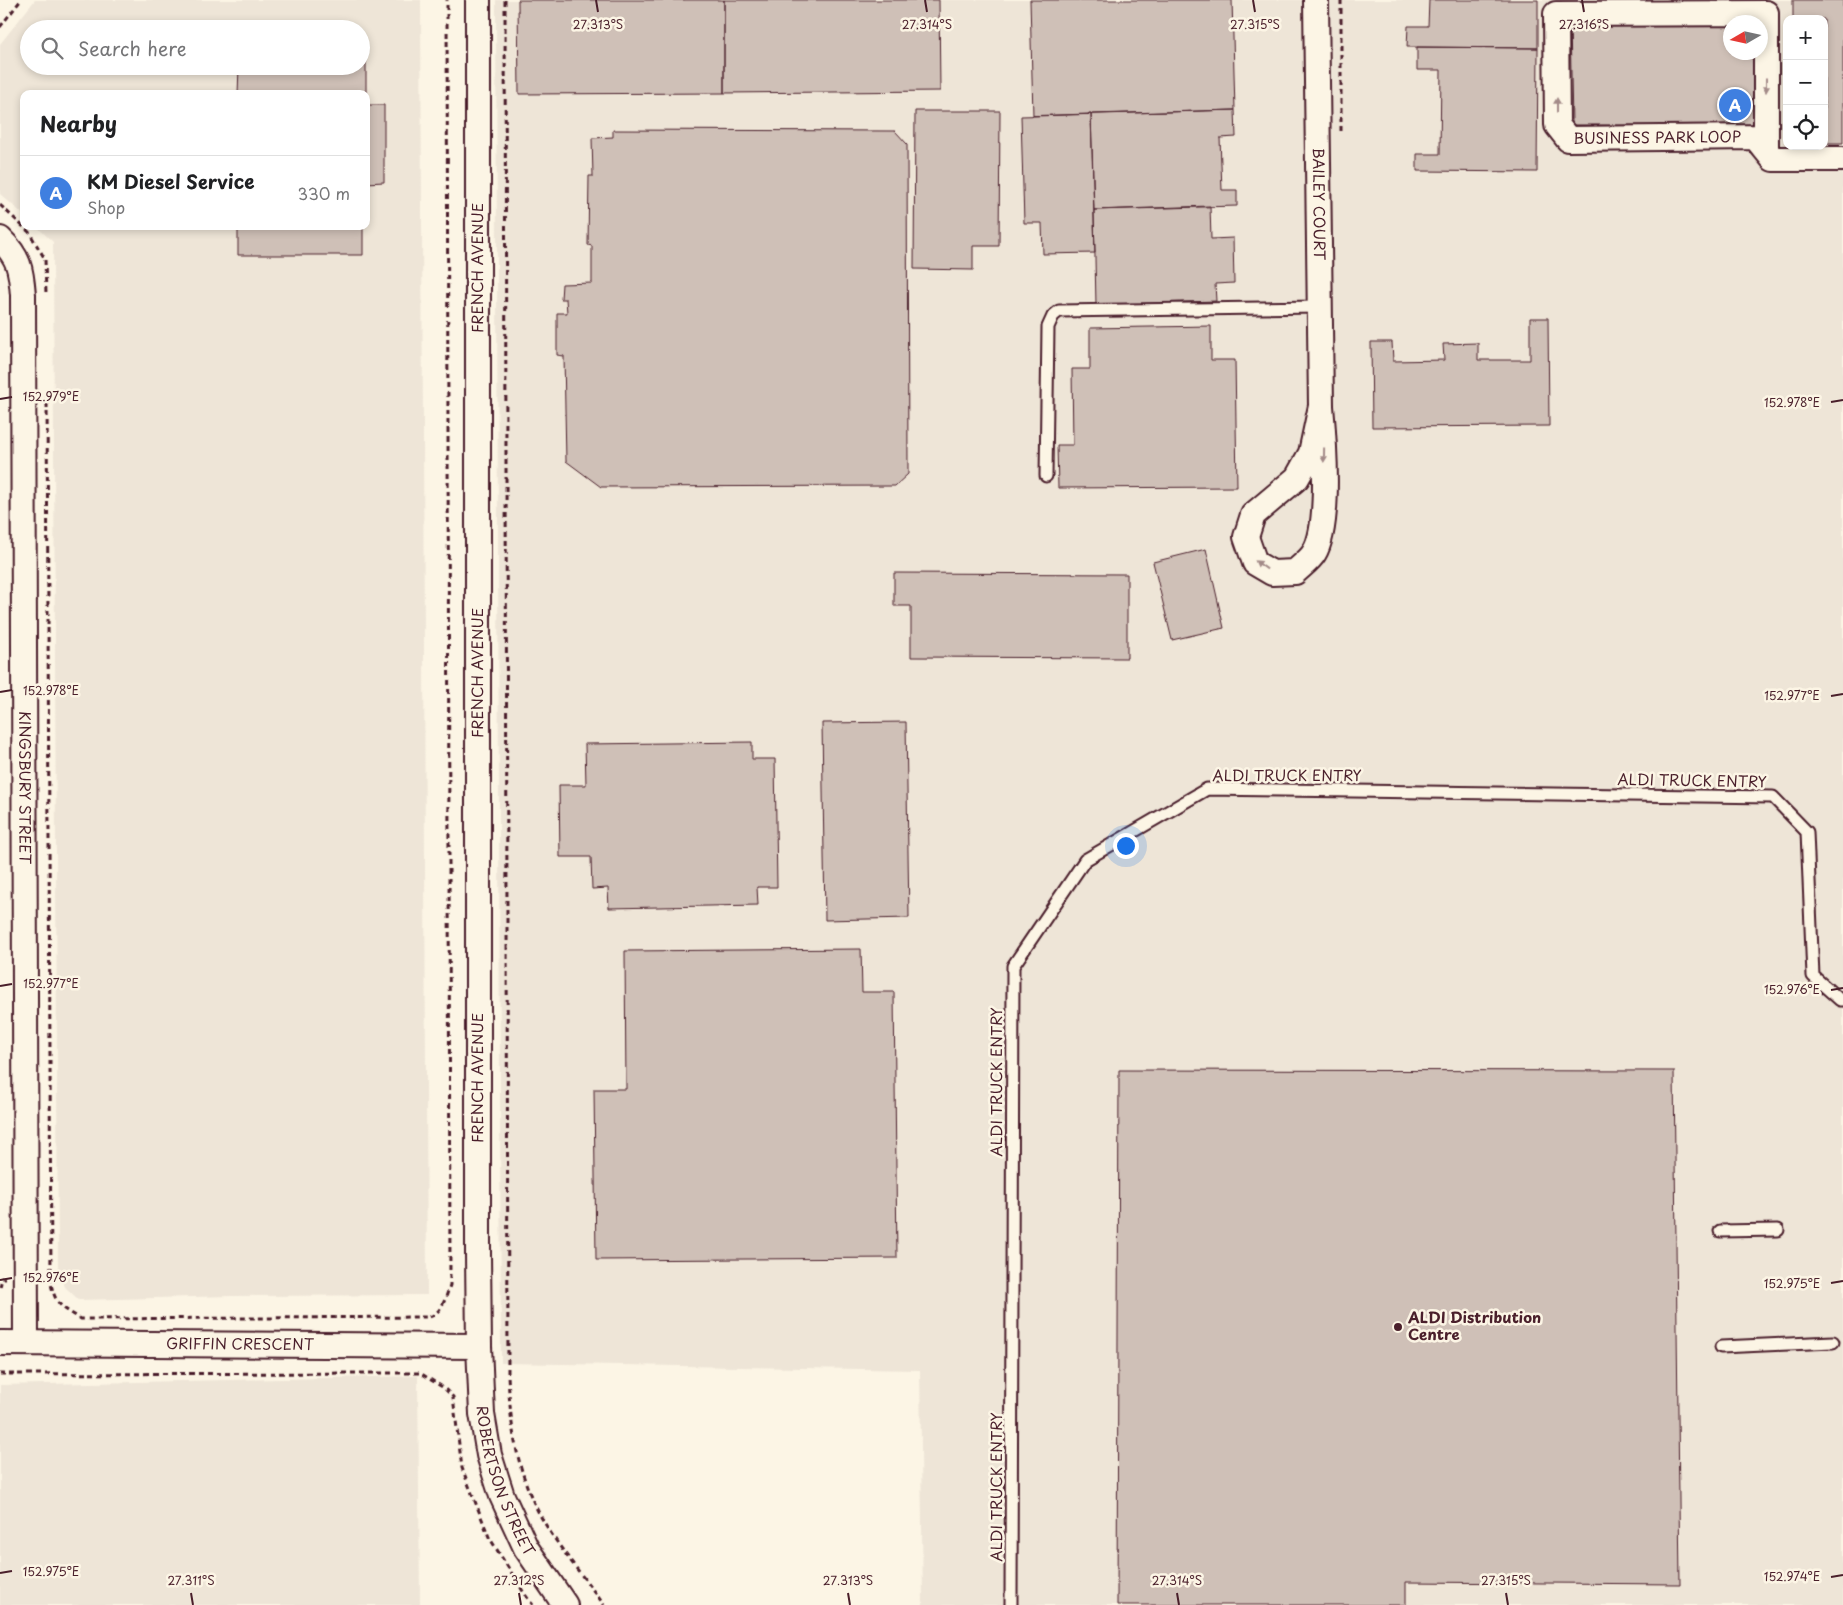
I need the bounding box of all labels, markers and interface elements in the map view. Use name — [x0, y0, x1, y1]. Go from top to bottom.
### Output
text: 27.313°S — [573, 15, 623, 33]
text: 27.314°S — [902, 15, 952, 33]
text: 27.315°S — [1230, 15, 1280, 33]
text: 27.316°S — [1559, 15, 1609, 33]
north arrow — [1723, 15, 1768, 60]
map controls — [1783, 15, 1828, 150]
button: + — [1783, 15, 1828, 60]
search box — [20, 20, 370, 75]
icon: search — [38, 34, 66, 62]
text: Search here — [78, 34, 187, 62]
button: − — [1783, 60, 1828, 105]
one-way arrow — [1762, 77, 1770, 93]
pin: A — [1719, 86, 1751, 124]
one-way arrow — [1553, 97, 1561, 113]
button: locate — [1783, 105, 1828, 150]
text: Nearby — [40, 107, 117, 139]
street label: BUSINESS PARK LOOP — [1573, 124, 1741, 149]
street label: BAILEY COURT — [1308, 148, 1332, 261]
text: KM Diesel Service — [87, 167, 255, 195]
text: A — [50, 181, 62, 205]
text: 330 m — [297, 181, 350, 205]
text: Shop — [87, 195, 125, 219]
street label: FRENCH AVENUE — [465, 203, 488, 333]
text: 152.979°E — [23, 387, 79, 405]
text: 152.978°E — [1764, 393, 1820, 411]
one-way arrow — [1320, 447, 1328, 463]
one-way arrow — [1255, 560, 1268, 570]
street label: FRENCH AVENUE — [465, 608, 488, 738]
text: 152.978°E — [23, 681, 79, 699]
text: 152.977°E — [1764, 686, 1820, 704]
street label: KINGSBURY STREET — [14, 711, 38, 865]
street label: ALDI TRUCK ENTRY — [1212, 763, 1362, 786]
street label: ALDI TRUCK ENTRY — [1617, 767, 1767, 792]
your location — [1113, 833, 1139, 859]
text: 152.977°E — [23, 974, 79, 992]
text: 152.976°E — [1764, 980, 1820, 998]
street label: ALDI TRUCK ENTRY — [984, 1007, 1007, 1157]
street label: FRENCH AVENUE — [465, 1013, 488, 1143]
text: 152.976°E — [23, 1268, 79, 1286]
text: 152.975°E — [1764, 1274, 1820, 1292]
place label: ALDI Distribution Centre — [1407, 1305, 1541, 1345]
marker: ALDI Distribution Centre — [1392, 1321, 1404, 1333]
street label: GRIFFIN CRESCENT — [166, 1331, 315, 1355]
street label: ROBERTSON STREET — [472, 1405, 542, 1561]
street label: ALDI TRUCK ENTRY — [984, 1412, 1007, 1562]
text: 152.975°E — [23, 1562, 79, 1580]
text: 152.974°E — [1764, 1567, 1820, 1585]
text: 27.311°S — [167, 1571, 215, 1589]
text: 27.312°S — [494, 1571, 544, 1589]
text: 27.313°S — [823, 1571, 873, 1589]
text: 27.314°S — [1152, 1571, 1202, 1589]
text: 27.315°S — [1481, 1571, 1531, 1589]

